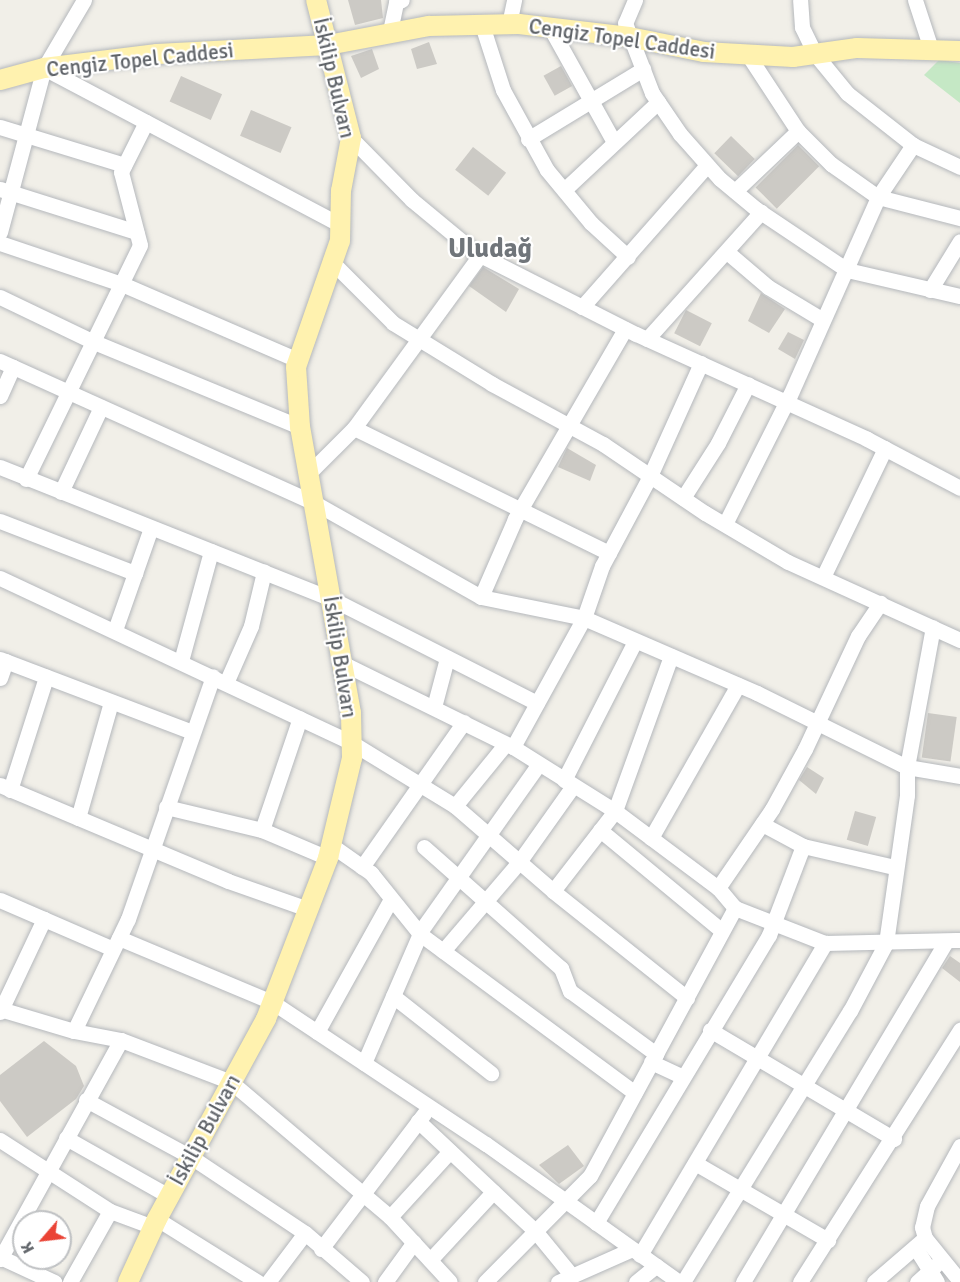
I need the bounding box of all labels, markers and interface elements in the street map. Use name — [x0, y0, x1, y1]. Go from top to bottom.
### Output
street label: Cengiz Topel Caddesi — [527, 13, 717, 65]
street label: İskilip Bulvarı — [308, 15, 360, 141]
street label: Cengiz Topel Caddesi — [45, 38, 235, 82]
district label: Uludağ — [448, 233, 532, 265]
street label: İskilip Bulvarı — [318, 594, 362, 720]
street label: İskilip Bulvarı — [164, 1070, 246, 1190]
north arrow — [12, 1210, 72, 1270]
text: K — [17, 1238, 39, 1257]

